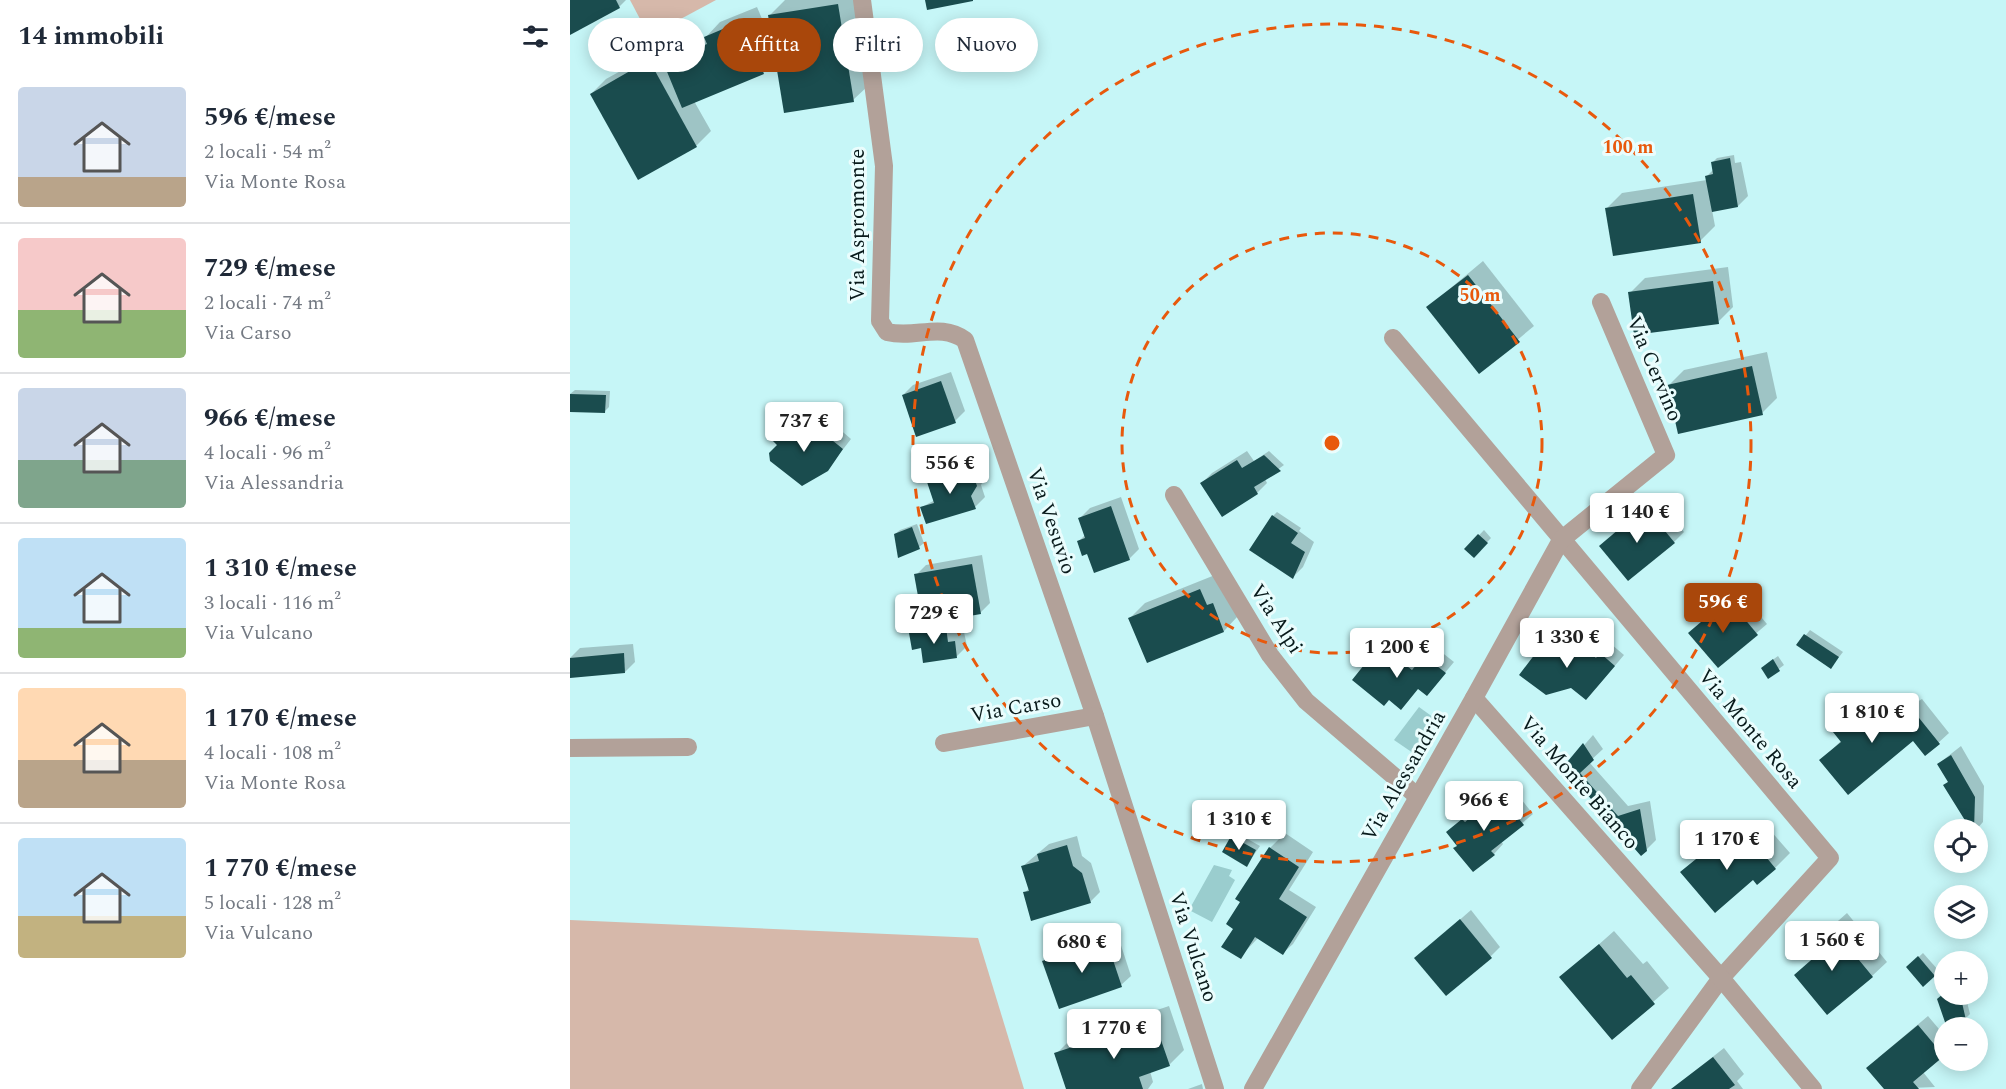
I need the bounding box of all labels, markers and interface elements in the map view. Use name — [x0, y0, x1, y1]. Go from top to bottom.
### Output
text: 14 immobili — [18, 16, 164, 56]
chip: Compra — [588, 18, 705, 72]
chip: Affitta — [717, 18, 821, 72]
chip: Filtri — [833, 18, 923, 72]
chip: Nuovo — [935, 18, 1038, 72]
icon: filters — [519, 20, 552, 53]
text: 596 €/mese — [204, 97, 336, 137]
icon: home — [66, 111, 138, 183]
text: 100 m — [1602, 134, 1654, 161]
text: 2 locali · 54 m² — [204, 137, 331, 167]
street label: Via Aspromonte — [842, 148, 874, 302]
text: Via Monte Rosa — [204, 167, 346, 197]
text: 729 €/mese — [204, 248, 336, 288]
icon: home — [66, 262, 138, 334]
text: 50 m — [1460, 282, 1500, 309]
text: 2 locali · 74 m² — [204, 288, 331, 318]
street label: Via Cervino — [1617, 311, 1691, 427]
text: Via Carso — [204, 318, 292, 348]
text: 966 €/mese — [204, 398, 336, 438]
pin: 737 € — [762, 402, 846, 453]
text: 737 € — [779, 406, 829, 436]
icon: home — [66, 412, 138, 484]
centre of rings — [1322, 433, 1342, 453]
text: 4 locali · 96 m² — [204, 438, 331, 468]
pin: 556 € — [908, 444, 992, 495]
text: 556 € — [925, 448, 975, 478]
street label: Via Vesuvio — [1018, 463, 1084, 579]
text: Via Alessandria — [204, 468, 344, 498]
pin: 1 140 € — [1582, 493, 1692, 544]
text: 1 140 € — [1604, 497, 1670, 527]
text: 1 310 €/mese — [204, 548, 357, 588]
icon: home — [66, 562, 138, 634]
street label: Via Alpi — [1241, 578, 1311, 660]
pin: 596 € — [1681, 583, 1765, 634]
text: 596 € — [1698, 587, 1748, 617]
text: 3 locali · 116 m² — [204, 588, 341, 618]
pin: 729 € — [892, 594, 976, 645]
text: 729 € — [909, 598, 959, 628]
text: Via Vulcano — [204, 618, 313, 648]
pin: 1 330 € — [1512, 618, 1622, 669]
text: 1 330 € — [1534, 622, 1600, 652]
pin: 1 200 € — [1342, 628, 1452, 679]
text: 1 200 € — [1364, 632, 1430, 662]
street label: Via Monte Rosa — [1690, 662, 1811, 797]
street label: Via Carso — [968, 684, 1064, 732]
pin: 1 810 € — [1817, 693, 1927, 744]
text: 1 810 € — [1839, 697, 1905, 727]
text: 1 170 €/mese — [204, 698, 357, 738]
street label: Via Alessandria — [1353, 704, 1455, 848]
street label: Via Monte Bianco — [1512, 709, 1646, 857]
icon: home — [66, 712, 138, 784]
text: 4 locali · 108 m² — [204, 738, 341, 768]
text: Via Monte Rosa — [204, 768, 346, 798]
pin: 966 € — [1442, 781, 1526, 832]
text: 966 € — [1459, 785, 1509, 815]
pin: 1 310 € — [1184, 800, 1294, 851]
text: 1 310 € — [1206, 804, 1272, 834]
map controls — [1934, 819, 1988, 1071]
button: locate — [1934, 819, 1988, 873]
pin: 1 170 € — [1672, 820, 1782, 871]
text: 1 170 € — [1694, 824, 1760, 854]
text: 1 770 €/mese — [204, 848, 357, 888]
icon: home — [66, 862, 138, 934]
button: layers — [1934, 885, 1988, 939]
text: 5 locali · 128 m² — [204, 888, 341, 918]
street label: Via Vulcano — [1160, 888, 1226, 1006]
text: Via Vulcano — [204, 918, 313, 948]
pin: 1 560 € — [1777, 921, 1887, 972]
pin: 680 € — [1040, 923, 1124, 974]
text: 1 560 € — [1799, 925, 1865, 955]
text: 680 € — [1057, 927, 1107, 957]
button: + — [1934, 951, 1988, 1005]
pin: 1 770 € — [1059, 1009, 1169, 1060]
text: 1 770 € — [1081, 1013, 1147, 1043]
button: − — [1934, 1017, 1988, 1071]

